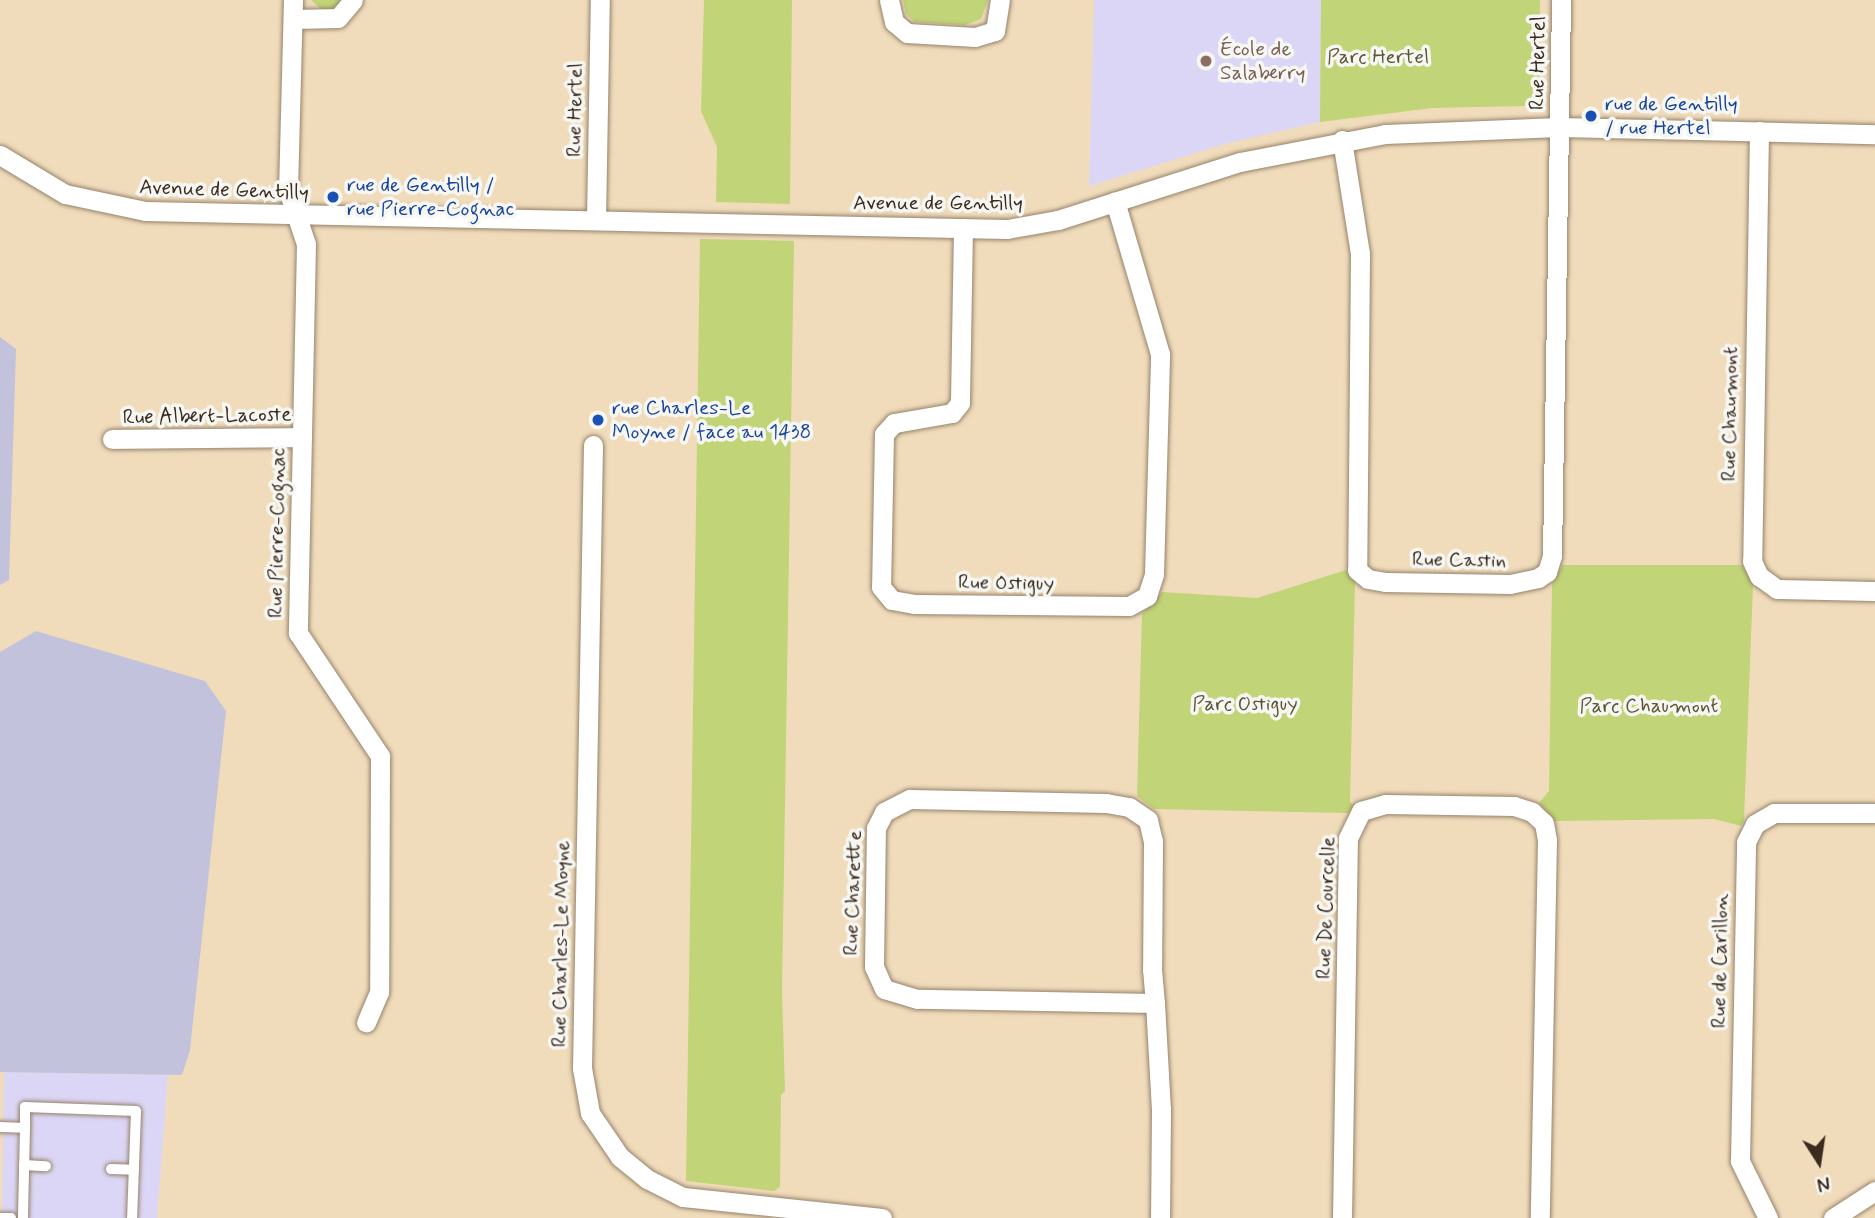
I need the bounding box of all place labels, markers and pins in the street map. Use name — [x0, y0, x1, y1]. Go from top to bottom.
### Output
place label: École de Salaberry — [1220, 36, 1305, 86]
marker: École de Salaberry — [1198, 53, 1214, 69]
place label: rue de Gentilly / rue Hertel — [1605, 91, 1733, 141]
marker: rue de Gentilly / rue Hertel — [1583, 108, 1599, 124]
place label: rue de Gentilly / rue Pierre-Cognac — [347, 172, 511, 222]
marker: rue de Gentilly / rue Pierre-Cognac — [325, 189, 341, 205]
place label: rue Charles-Le Moyne / face au 1438 — [612, 395, 807, 445]
marker: rue Charles-Le Moyne / face au 1438 — [590, 412, 606, 428]

